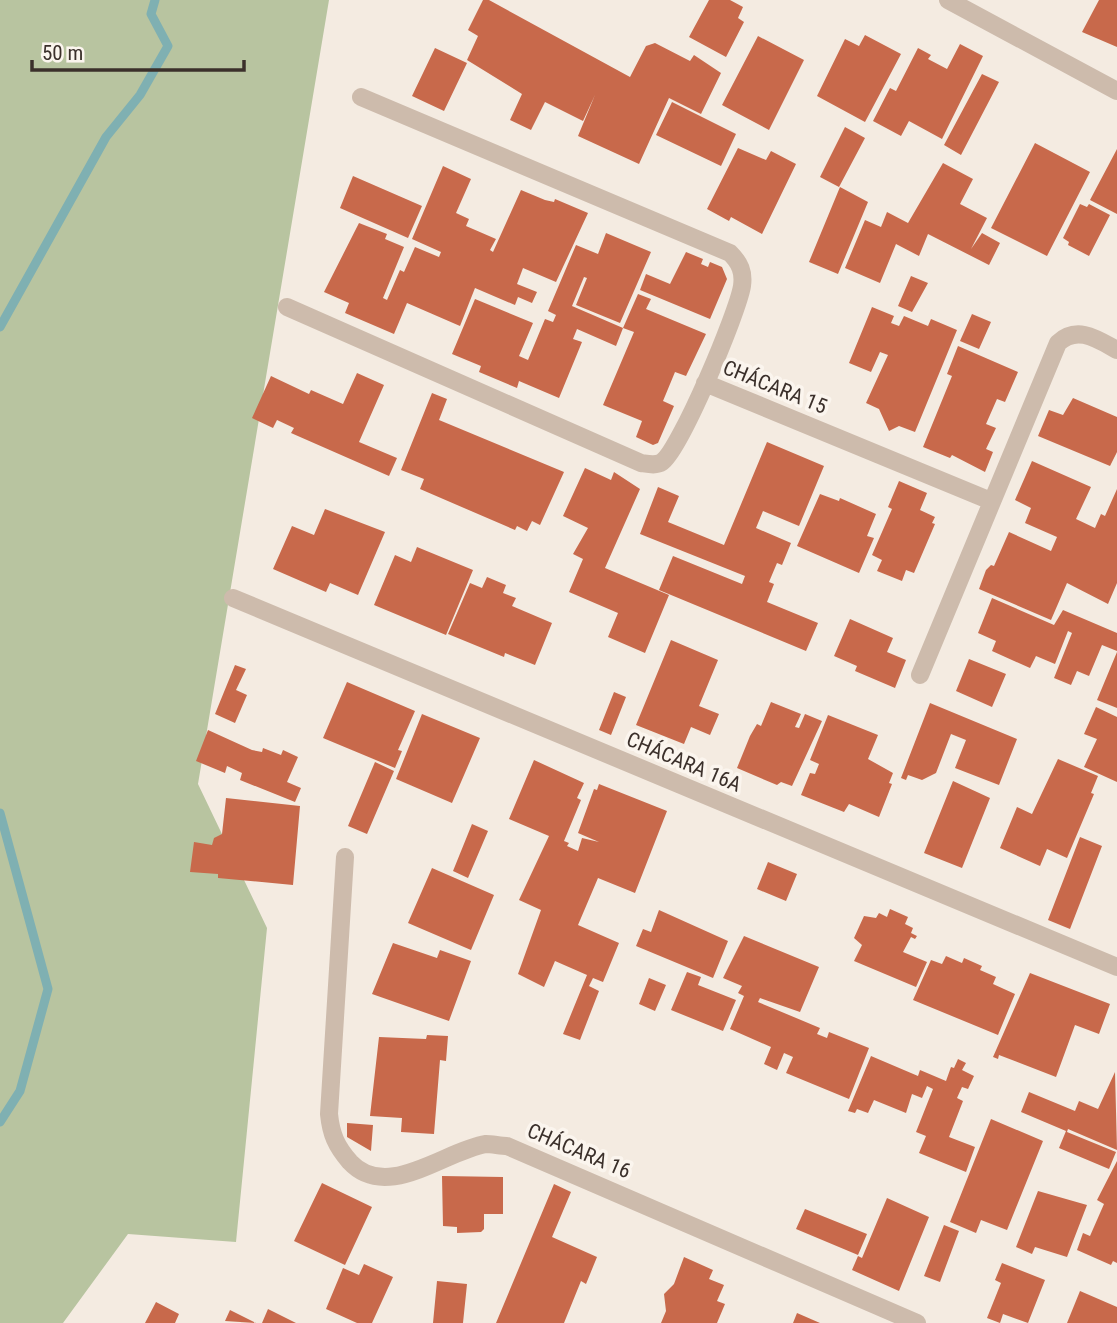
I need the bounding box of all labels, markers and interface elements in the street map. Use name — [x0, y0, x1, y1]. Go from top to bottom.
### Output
scale bar — [32, 28, 243, 72]
text: 50 m — [42, 41, 83, 65]
street label: CHÁCARA 15 — [720, 355, 830, 419]
street label: CHÁCARA 16A — [623, 727, 745, 797]
street label: CHÁCARA 16 — [524, 1118, 634, 1184]

